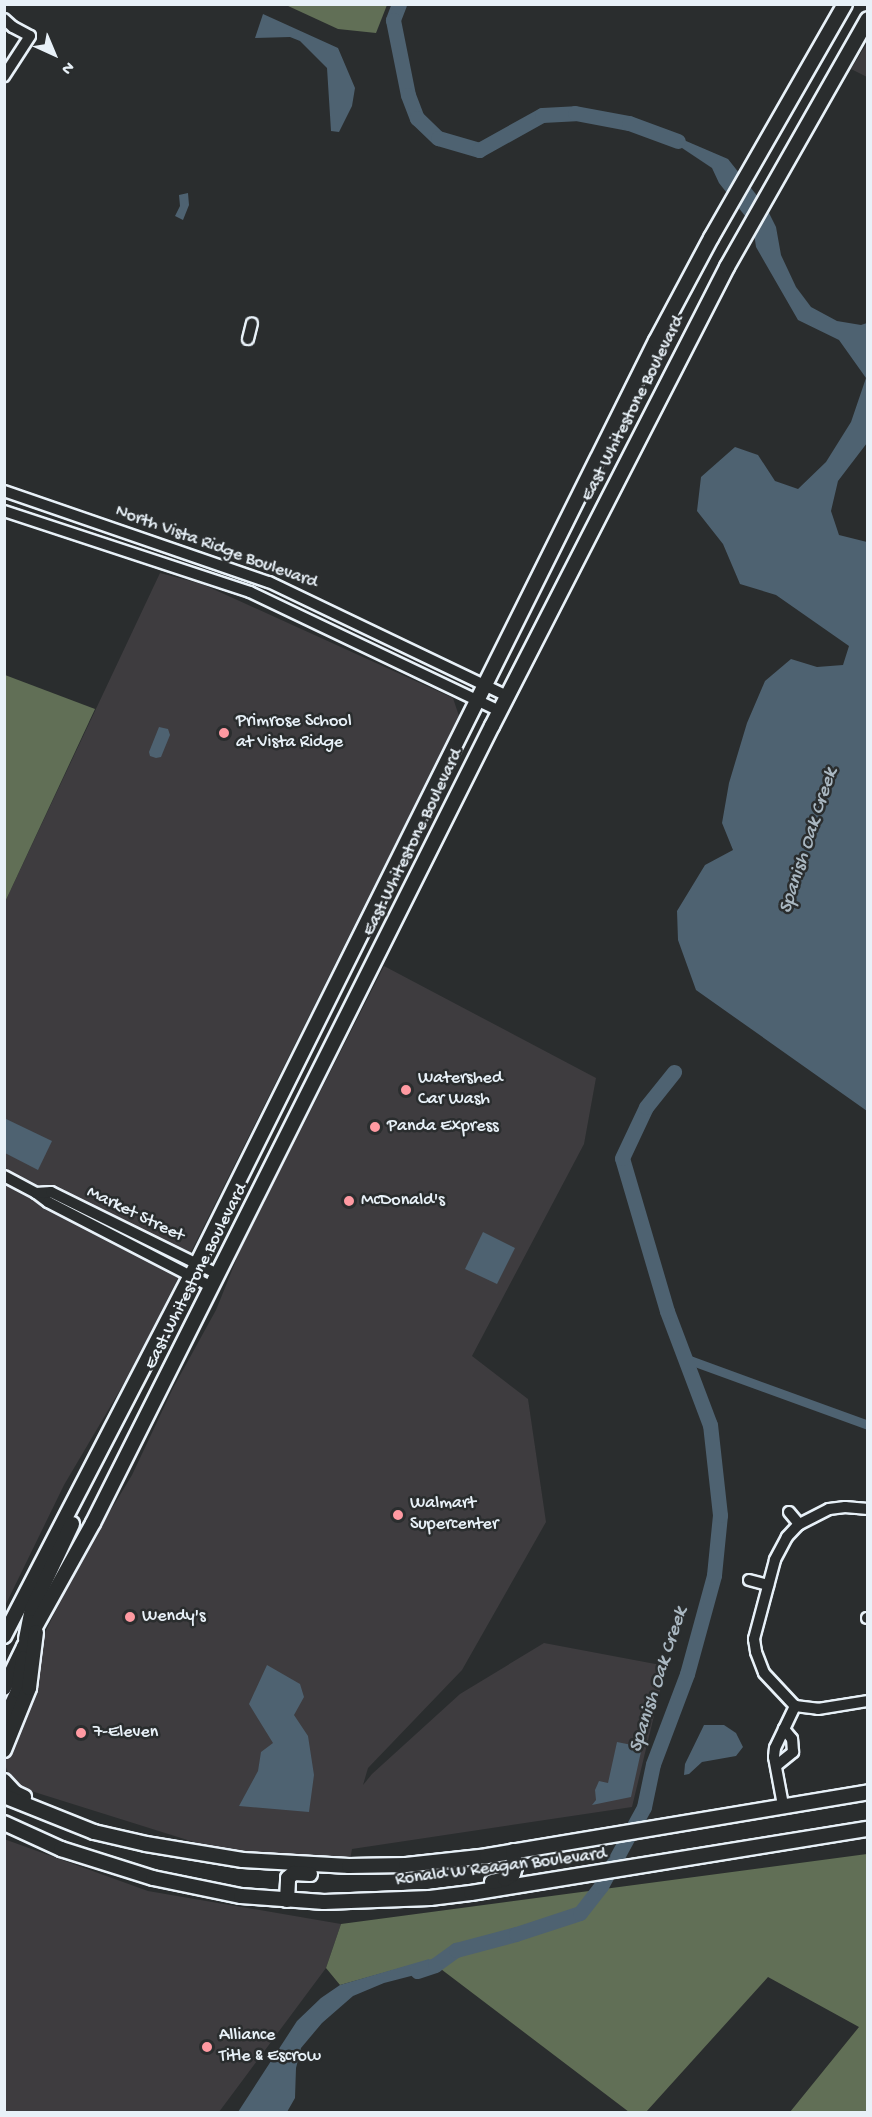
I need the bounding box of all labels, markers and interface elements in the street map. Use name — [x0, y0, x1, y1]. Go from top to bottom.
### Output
north arrow — [24, 24, 84, 84]
text: N — [56, 57, 77, 78]
street label: East Whitestone Boulevard — [578, 313, 690, 505]
street label: North Vista Ridge Boulevard — [112, 501, 320, 595]
place label: Primrose School at Vista Ridge — [236, 712, 352, 754]
marker: Primrose School at Vista Ridge — [217, 726, 231, 740]
street label: East Whitestone Boulevard — [359, 746, 469, 940]
water label: Spanish Oak Creek — [774, 765, 844, 917]
place label: Watershed Car Wash — [418, 1069, 502, 1112]
marker: Watershed Car Wash — [399, 1083, 413, 1097]
place label: Panda Express — [387, 1116, 499, 1138]
marker: Panda Express — [368, 1120, 382, 1134]
street label: East Whitestone Boulevard — [141, 1181, 253, 1373]
street label: Market Street — [83, 1182, 187, 1248]
place label: McDonald's — [361, 1190, 445, 1212]
marker: McDonald's — [342, 1194, 356, 1208]
place label: Walmart Supercenter — [410, 1494, 498, 1537]
marker: Walmart Supercenter — [391, 1508, 405, 1522]
water label: Spanish Oak Creek — [624, 1604, 694, 1756]
place label: Wendy's — [142, 1606, 206, 1628]
marker: Wendy's — [123, 1610, 137, 1624]
place label: 7-Eleven — [93, 1722, 158, 1744]
marker: 7-Eleven — [74, 1726, 88, 1740]
street label: Ronald W Reagan Boulevard — [394, 1844, 608, 1892]
place label: Alliance Title & Escrow — [219, 2026, 321, 2068]
marker: Alliance Title & Escrow — [200, 2040, 214, 2054]

